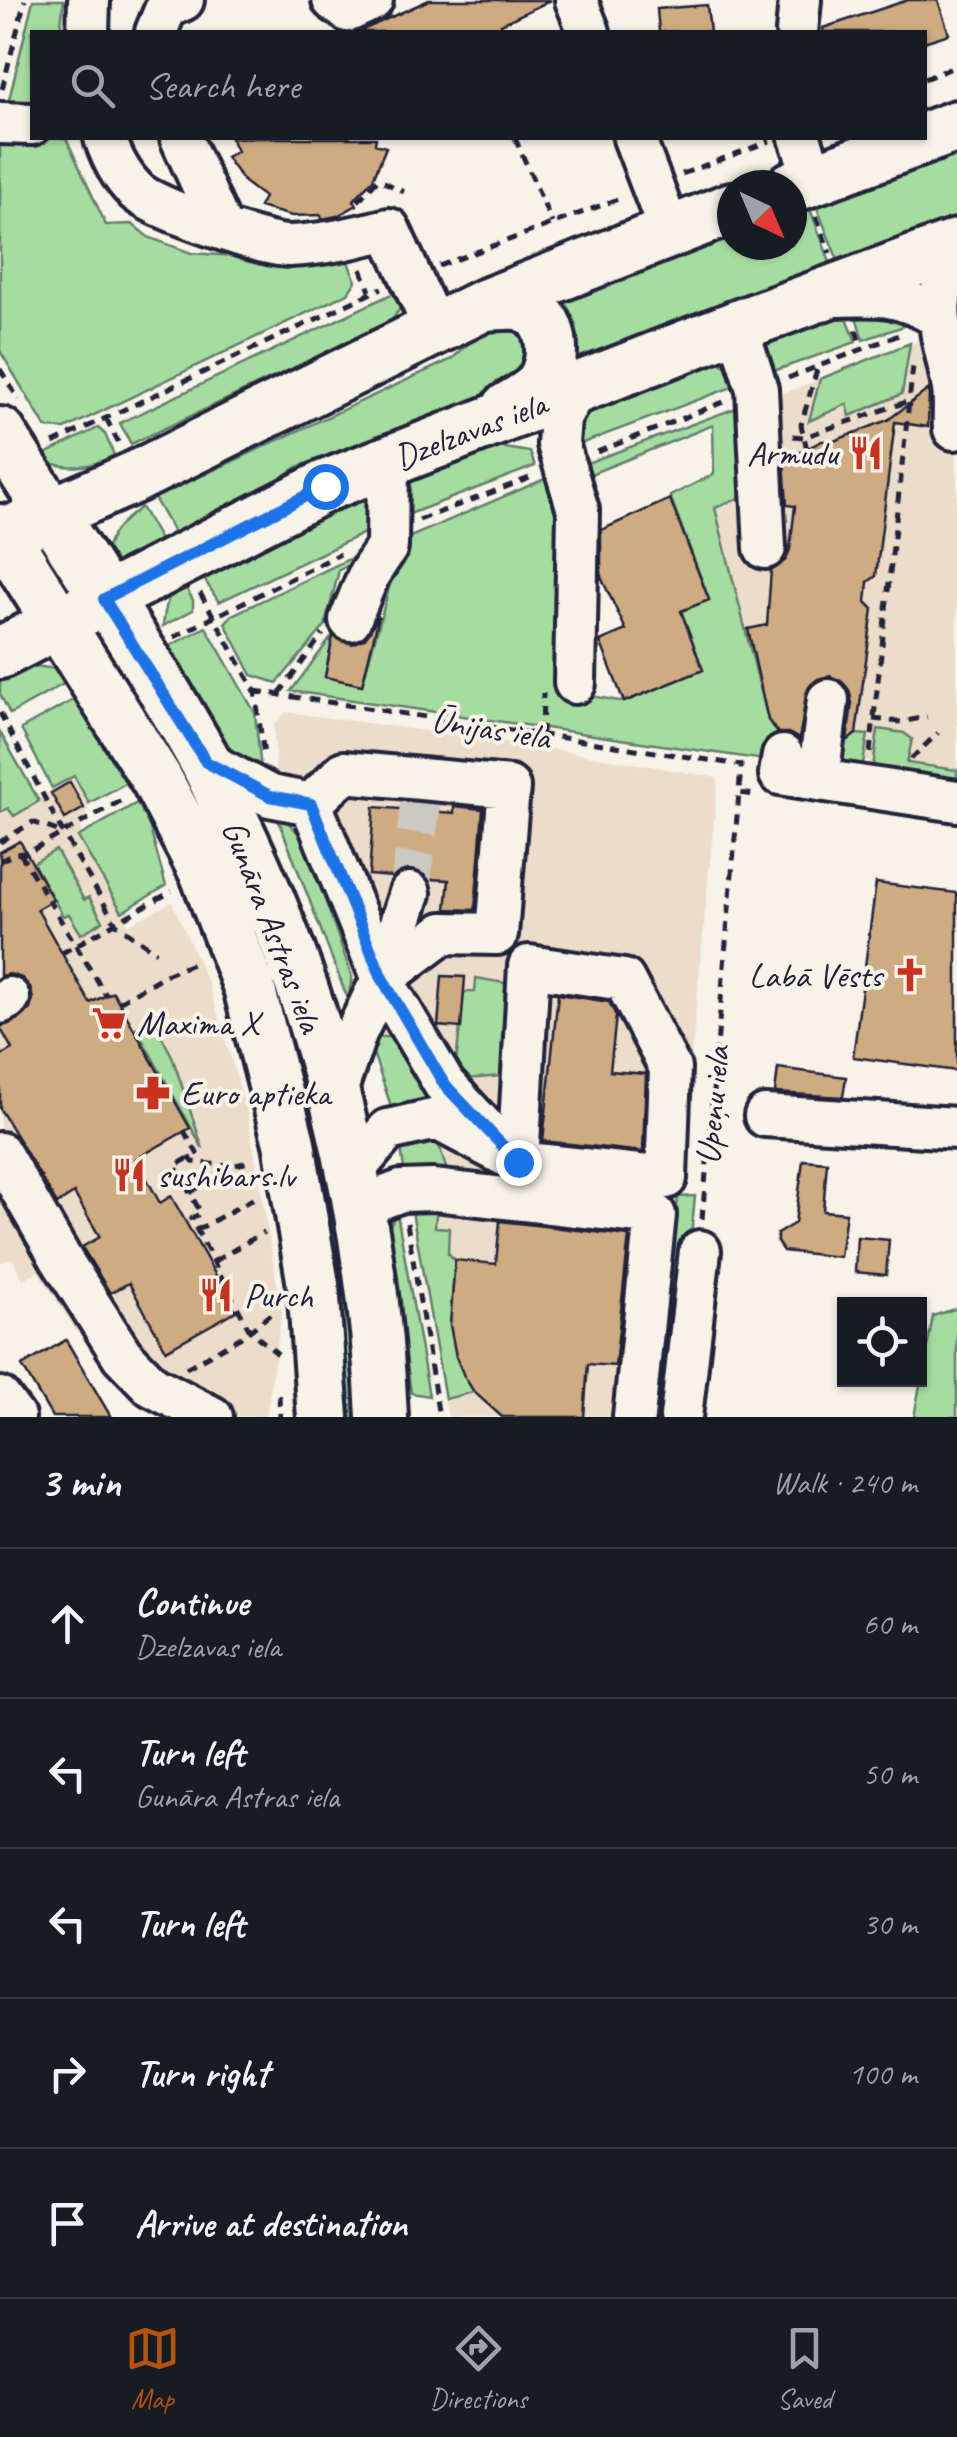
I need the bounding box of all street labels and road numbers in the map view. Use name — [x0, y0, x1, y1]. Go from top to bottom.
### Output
street label: Dzelzavas iela — [388, 380, 555, 480]
street label: Ūnijas iela — [429, 697, 555, 760]
street label: Gunāra Astras iela — [212, 814, 334, 1040]
street label: Upeņu iela — [685, 1042, 740, 1166]

